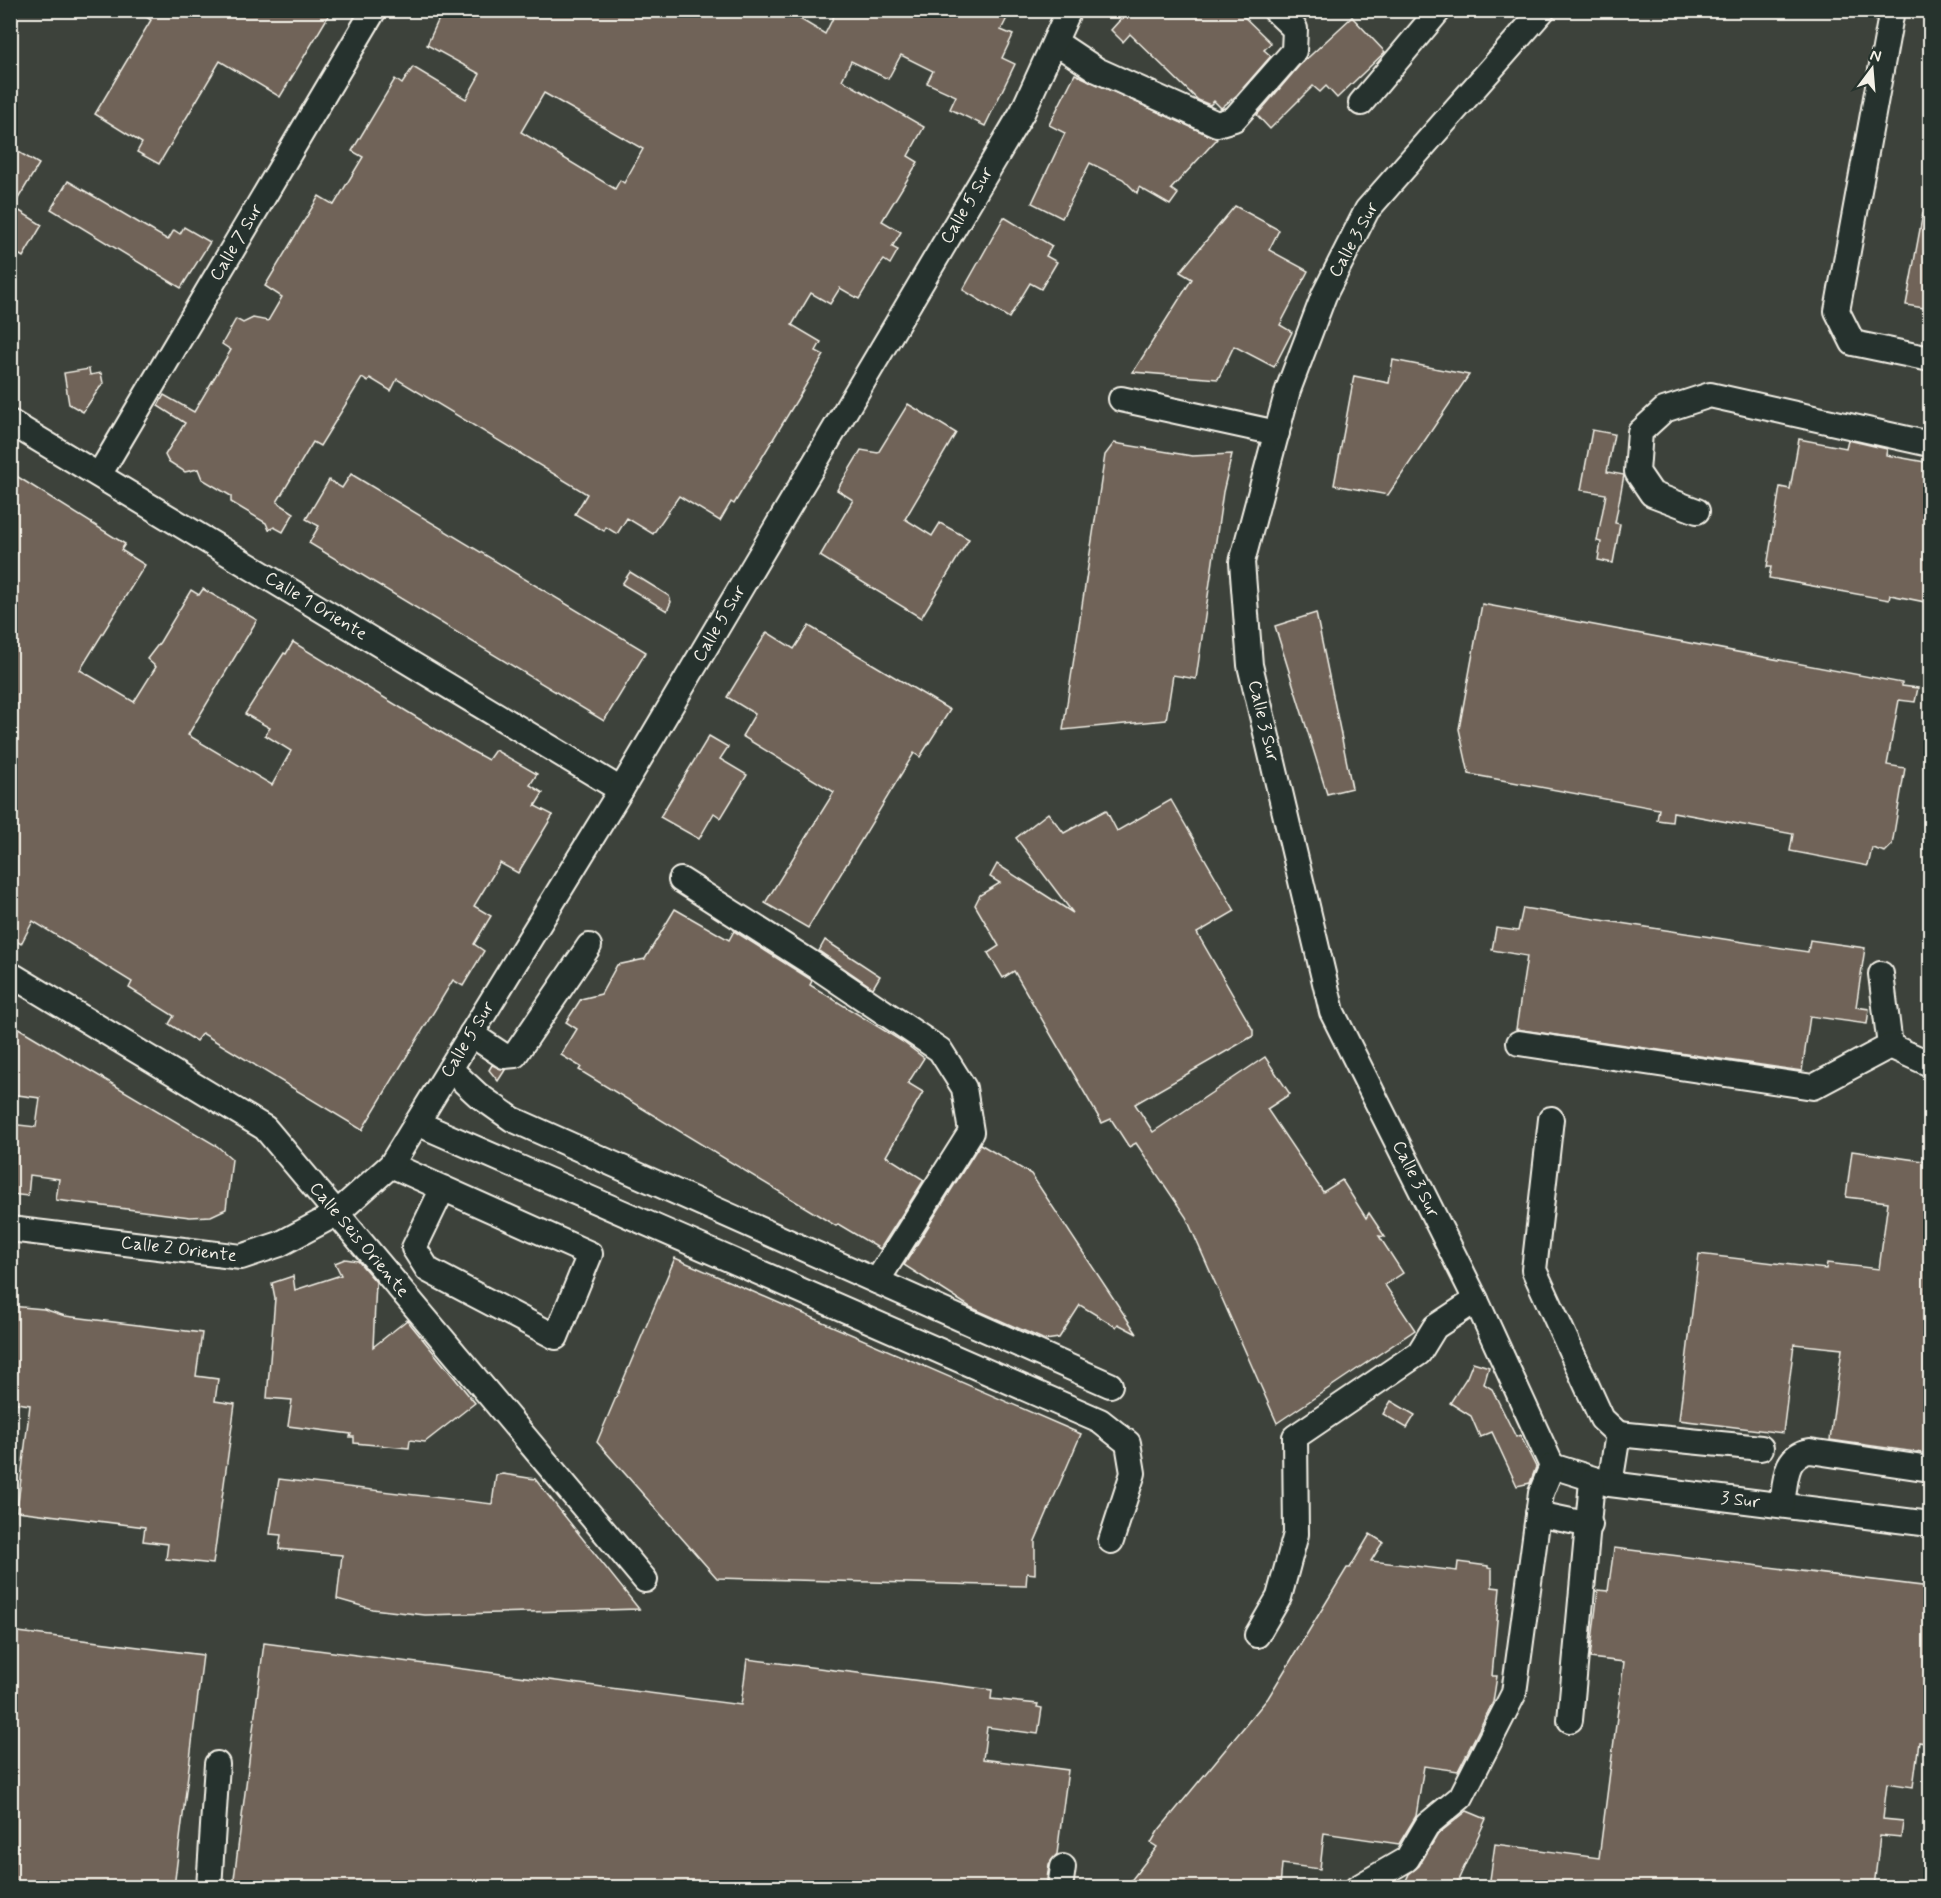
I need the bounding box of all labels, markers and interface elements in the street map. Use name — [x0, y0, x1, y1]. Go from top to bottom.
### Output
north arrow — [1842, 39, 1902, 99]
text: N — [1868, 44, 1884, 68]
street label: Calle 5 Sur — [935, 162, 999, 249]
street label: Calle 3 Sur — [1323, 198, 1385, 282]
street label: Calle 7 Sur — [204, 199, 269, 286]
street label: Calle 1 Oriente — [260, 566, 372, 646]
street label: Calle 5 Sur — [687, 581, 752, 667]
street label: Calle 3 Sur — [1242, 678, 1285, 764]
street label: Calle 5 Sur — [435, 997, 501, 1082]
street label: Calle 3 Sur — [1386, 1137, 1445, 1222]
street label: Calle Seis Oriente — [304, 1177, 415, 1303]
street label: Calle 2 Oriente — [119, 1231, 238, 1268]
street label: 3 Sur — [1719, 1486, 1762, 1515]

